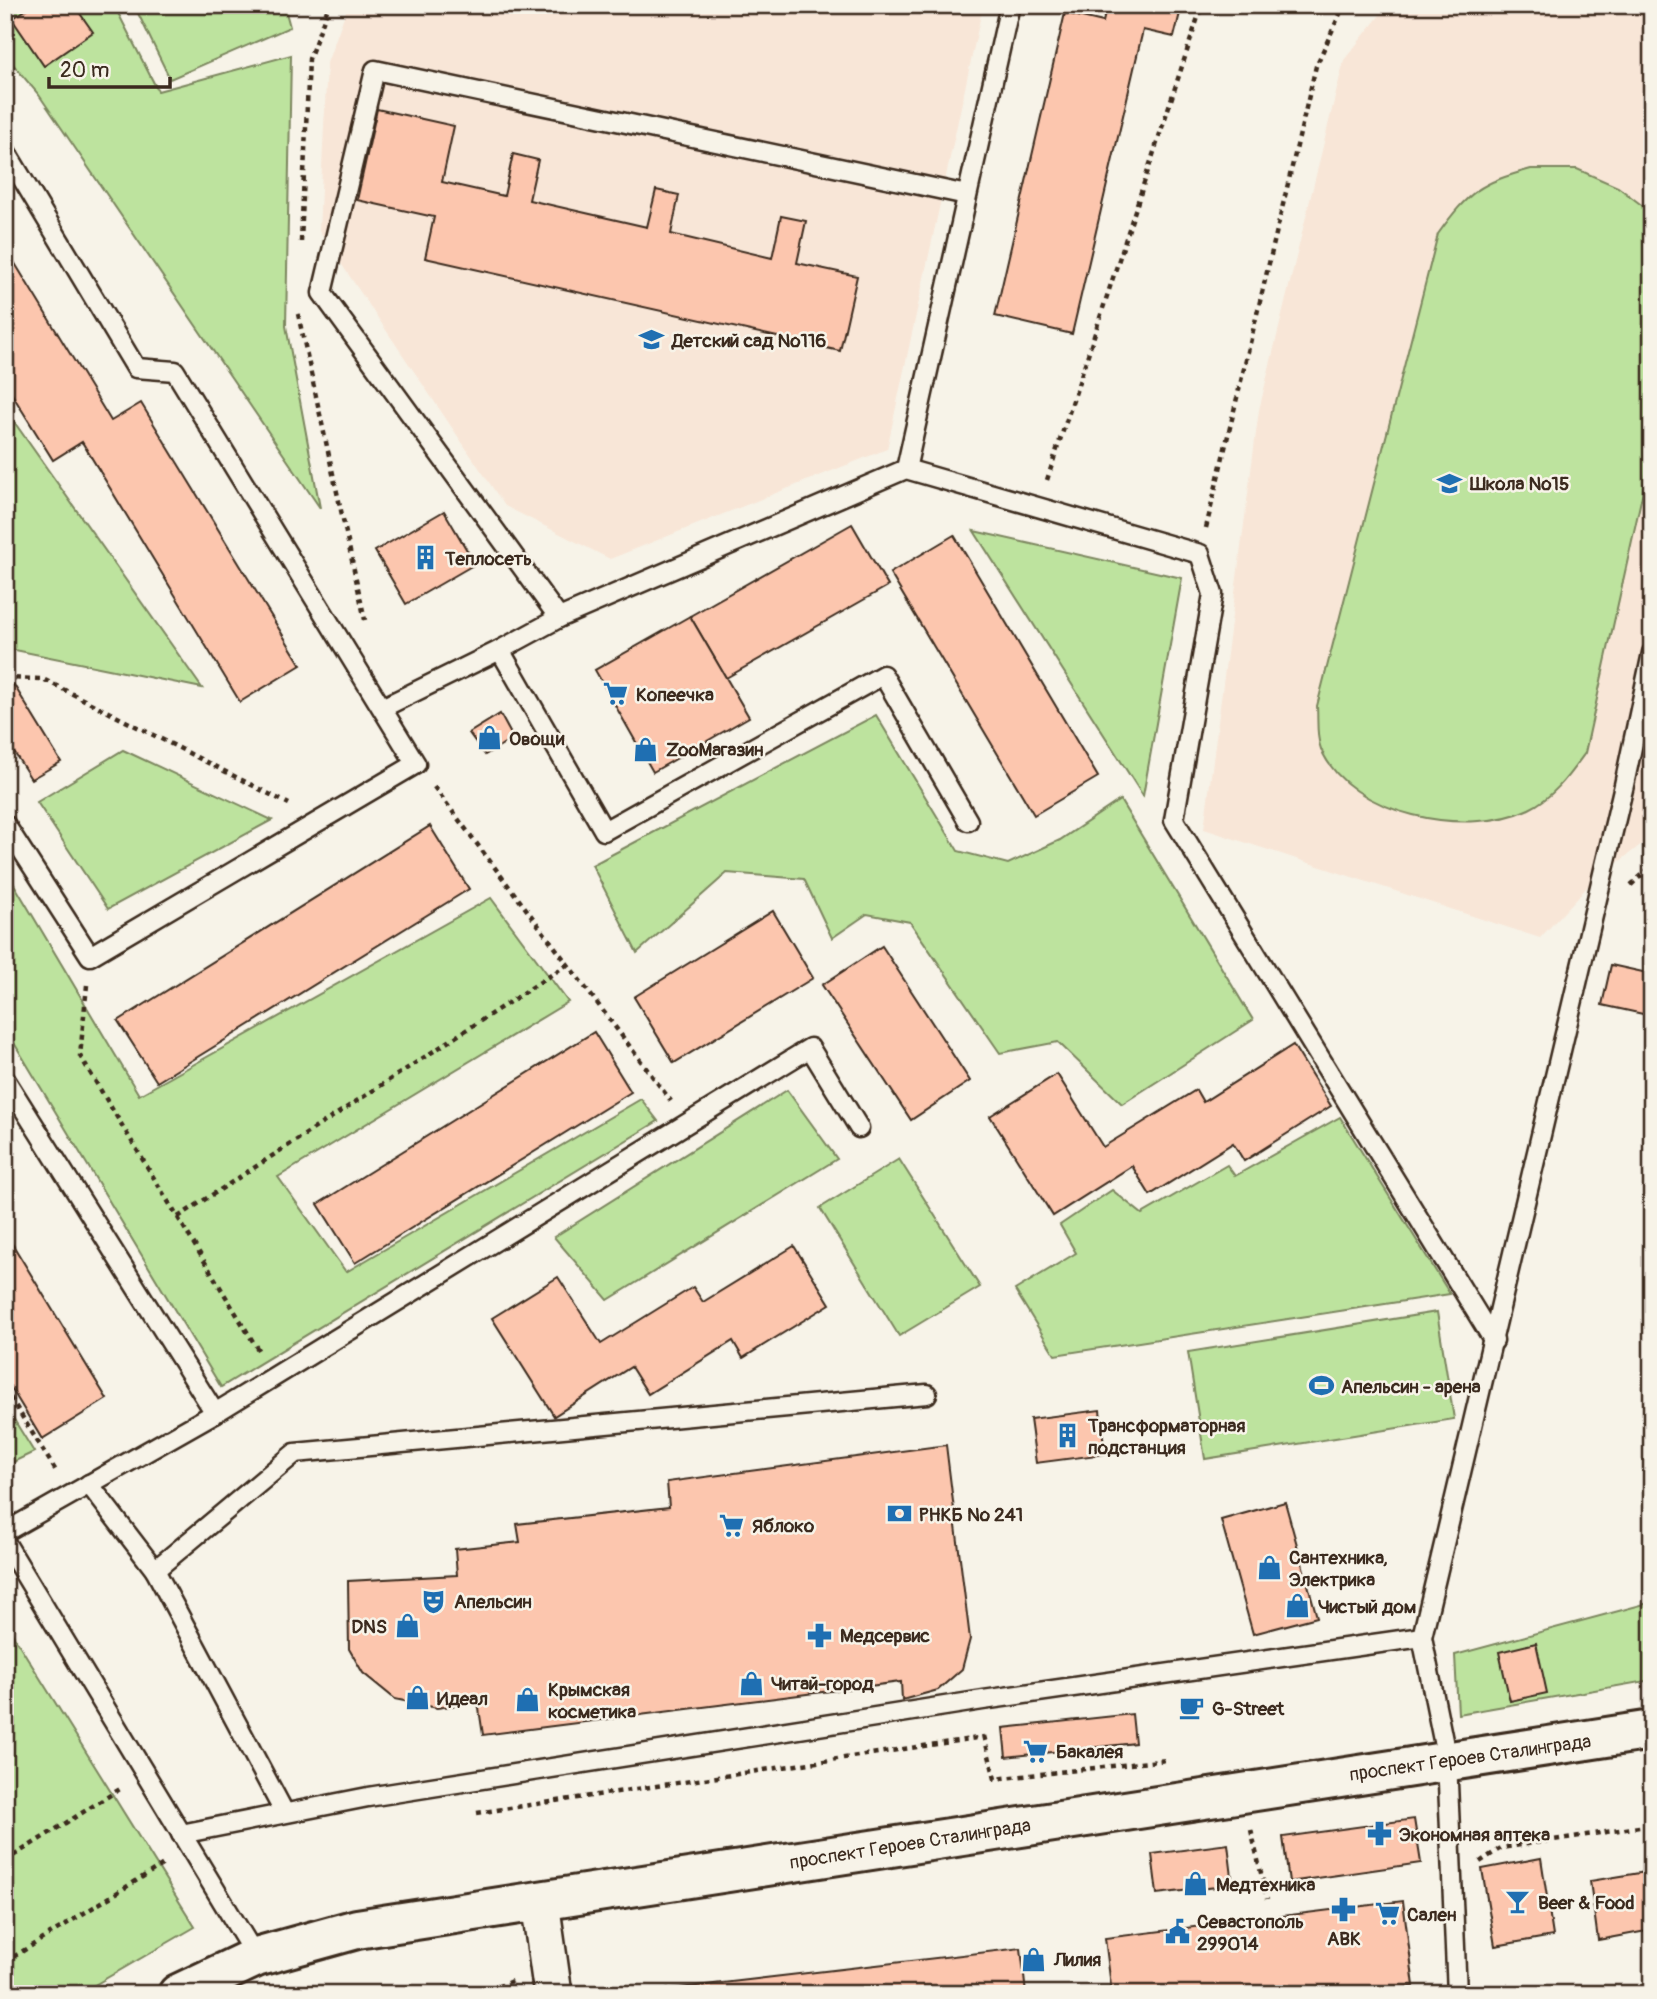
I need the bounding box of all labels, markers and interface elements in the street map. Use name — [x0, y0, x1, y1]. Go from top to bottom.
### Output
scale bar — [49, 46, 170, 90]
text: 20 m — [60, 57, 109, 84]
school or university icon: Детский сад №116 — [638, 326, 666, 354]
place label: Детский сад №116 — [671, 329, 826, 353]
school or university icon: Школа №15 — [1436, 469, 1464, 497]
place label: Школа №15 — [1469, 472, 1569, 496]
building icon: Теплосеть — [411, 544, 439, 572]
place label: Теплосеть — [444, 547, 532, 571]
supermarket icon: Копеечка — [602, 680, 630, 708]
place label: Копеечка — [636, 683, 714, 707]
shop icon: Овощи — [475, 724, 503, 752]
place label: Овощи — [509, 727, 565, 751]
shop icon: ZooМагазин — [632, 735, 660, 763]
place label: ZooМагазин — [666, 738, 764, 762]
sports icon: Апельсин - арена — [1307, 1372, 1335, 1400]
place label: Апельсин - арена — [1341, 1375, 1481, 1399]
place label: Трансформаторная подстанция — [1087, 1414, 1245, 1460]
building icon: Трансформаторная подстанция — [1054, 1422, 1082, 1450]
bank icon: РНКБ № 241 — [885, 1500, 913, 1528]
place label: РНКБ № 241 — [919, 1503, 1023, 1527]
supermarket icon: Яблоко — [718, 1511, 746, 1539]
place label: Яблоко — [752, 1514, 815, 1538]
place label: Сантехника, Электрика — [1289, 1546, 1388, 1592]
shop icon: Сантехника, Электрика — [1255, 1554, 1283, 1582]
theatre icon: Апельсин — [420, 1587, 448, 1615]
place label: Апельсин — [454, 1590, 532, 1614]
shop icon: Чистый дом — [1284, 1592, 1312, 1620]
place label: Чистый дом — [1318, 1595, 1416, 1619]
shop icon: DNS — [393, 1612, 421, 1640]
place label: DNS — [351, 1615, 387, 1639]
pharmacy icon: Медсервис — [806, 1621, 834, 1649]
place label: Медсервис — [840, 1624, 930, 1648]
shop icon: Читай-город — [737, 1669, 765, 1697]
place label: Читай-город — [771, 1672, 874, 1696]
place label: Крымская косметика — [548, 1678, 636, 1724]
shop icon: Идеал — [403, 1684, 431, 1712]
shop icon: Крымская косметика — [514, 1686, 542, 1714]
place label: Идеал — [437, 1687, 488, 1711]
cafe icon: G-Street — [1178, 1694, 1206, 1722]
place label: G-Street — [1212, 1697, 1286, 1721]
street label: проспект Героев Сталинграда — [1348, 1729, 1593, 1787]
supermarket icon: Бакалея — [1022, 1737, 1050, 1765]
place label: Бакалея — [1056, 1740, 1123, 1764]
street label: проспект Героев Сталинграда — [788, 1813, 1033, 1875]
pharmacy icon: Экономная аптека — [1365, 1820, 1393, 1848]
place label: Экономная аптека — [1399, 1823, 1550, 1847]
shop icon: Медтехника — [1182, 1870, 1210, 1898]
place label: Медтехника — [1216, 1873, 1316, 1897]
bar icon: Beer & Food — [1504, 1888, 1532, 1916]
place label: Beer & Food — [1538, 1891, 1635, 1915]
pharmacy icon: АВК — [1330, 1896, 1358, 1924]
supermarket icon: Сален — [1373, 1900, 1401, 1928]
place label: Сален — [1407, 1903, 1456, 1927]
place label: Севастополь 299014 — [1197, 1910, 1304, 1956]
public building icon: Севастополь 299014 — [1163, 1918, 1191, 1946]
place label: АВК — [1327, 1927, 1361, 1951]
shop icon: Лилия — [1020, 1945, 1048, 1973]
place label: Лилия — [1053, 1948, 1101, 1972]

